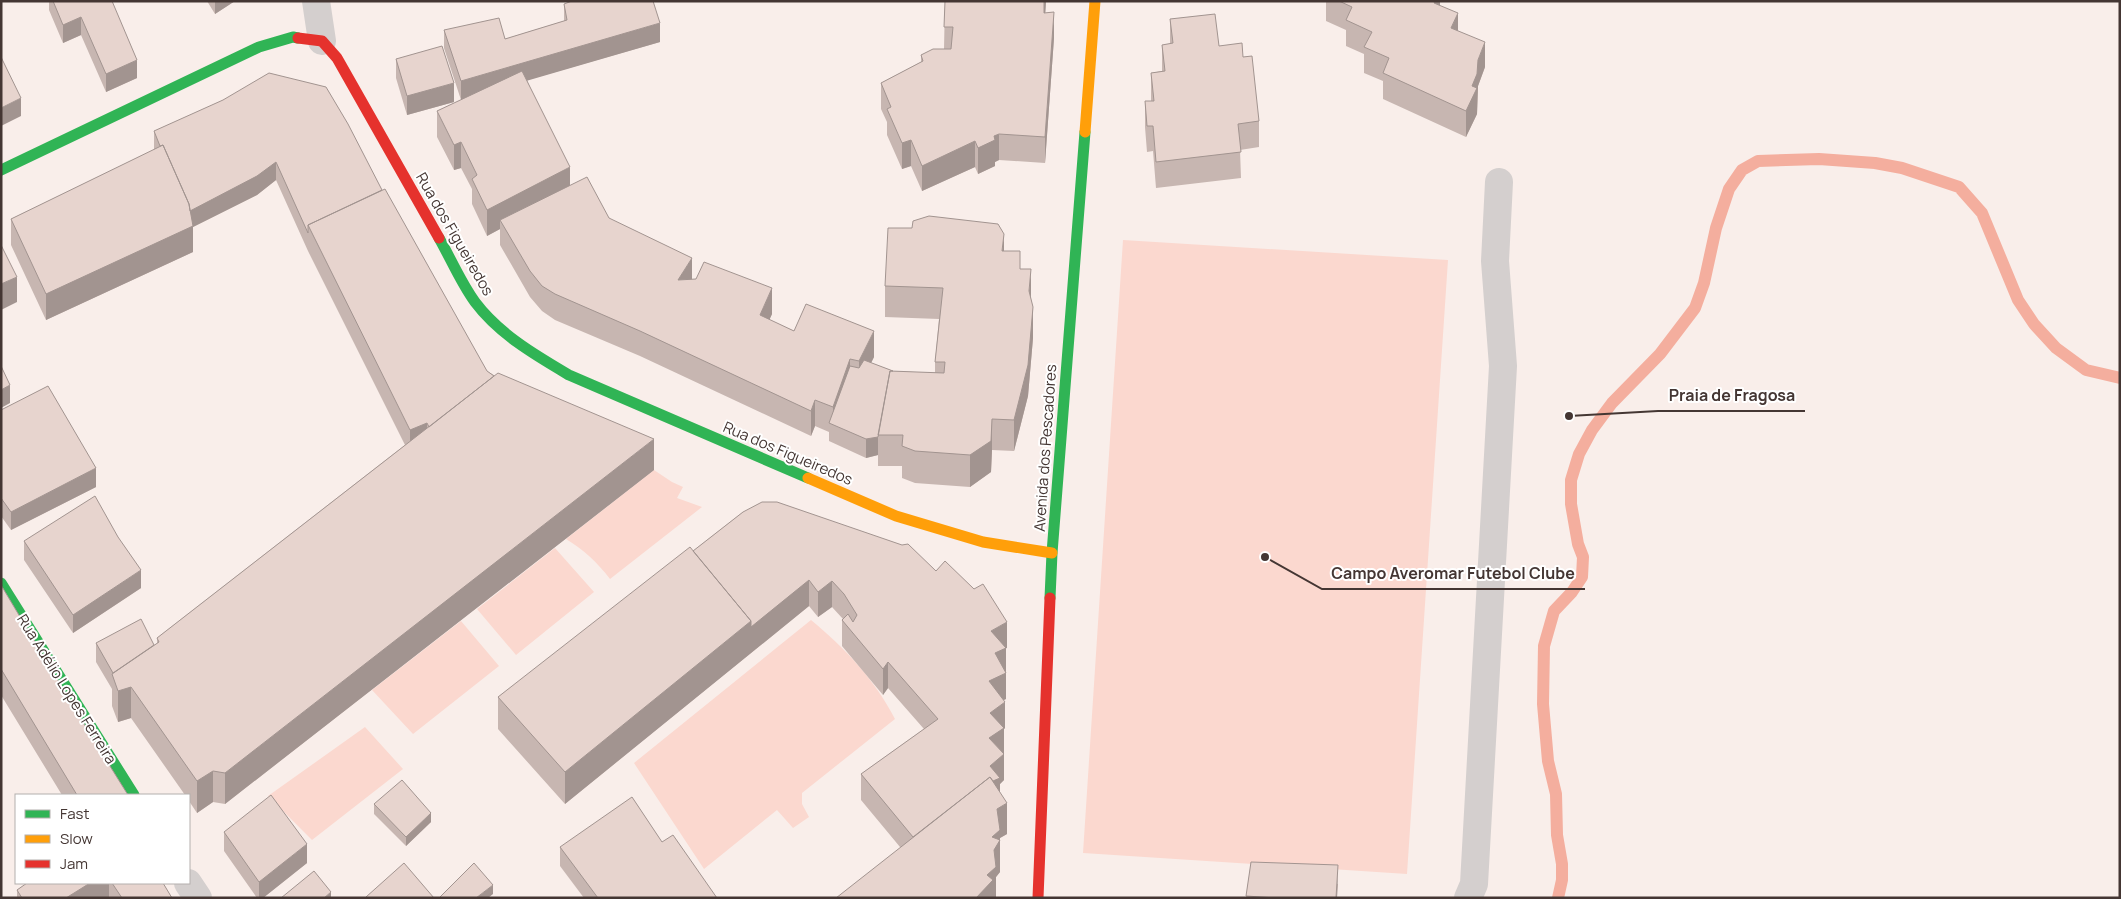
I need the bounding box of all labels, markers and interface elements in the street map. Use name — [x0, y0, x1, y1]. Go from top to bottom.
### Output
street label: Rua dos Figueiredos — [411, 169, 499, 300]
street label: Avenida dos Pescadores — [1029, 363, 1061, 532]
callout: Praia de Fragosa — [1658, 380, 1805, 411]
text: Praia de Fragosa — [1669, 384, 1795, 406]
street label: Rua dos Figueiredos — [720, 416, 856, 490]
callout: Campo Averomar Futebol Clube — [1322, 558, 1585, 589]
text: Campo Averomar Futebol Clube — [1331, 562, 1575, 584]
street label: Rua Adélio Lopes Ferreira — [12, 610, 122, 768]
legend — [15, 794, 190, 884]
text: Fast — [60, 803, 89, 824]
text: Slow — [60, 828, 93, 849]
text: Jam — [60, 853, 88, 874]

